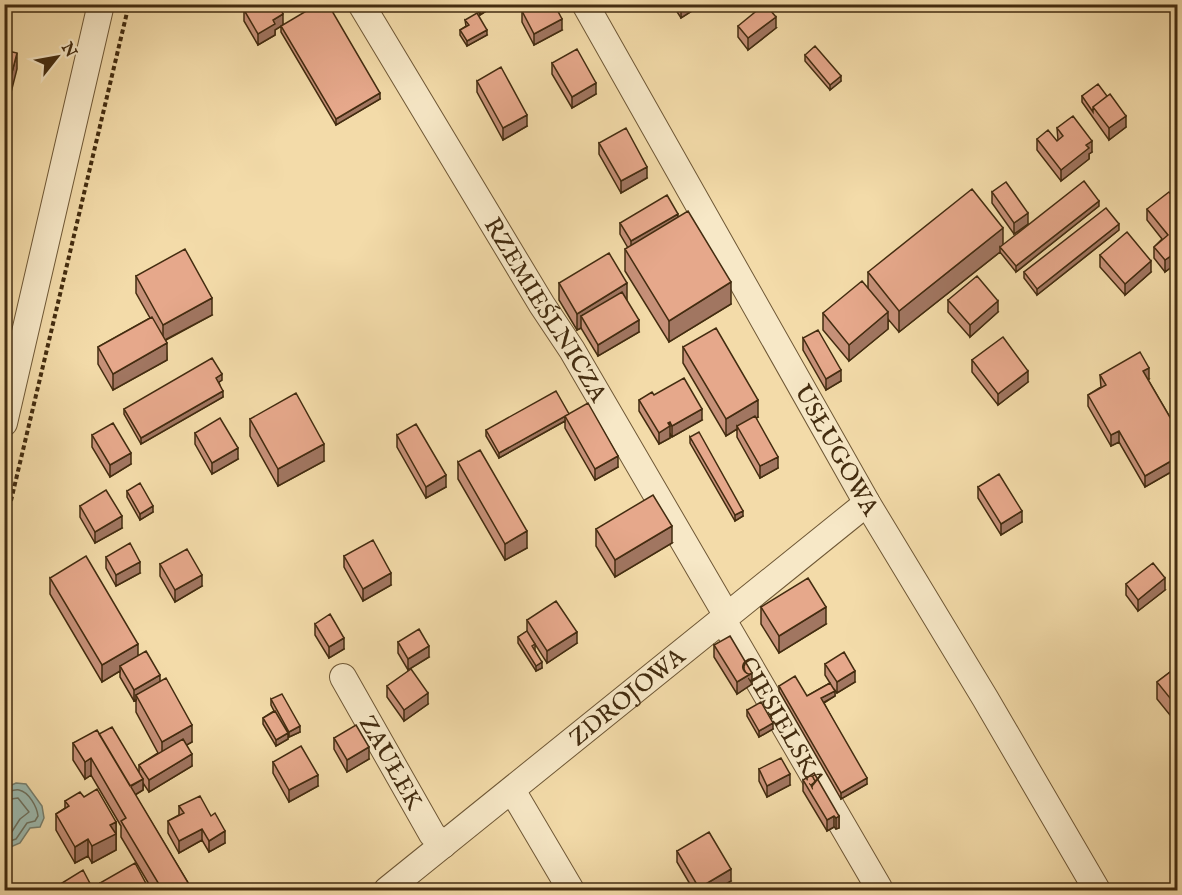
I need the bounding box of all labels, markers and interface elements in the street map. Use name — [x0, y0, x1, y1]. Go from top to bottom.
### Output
north arrow — [27, 27, 87, 87]
text: N — [55, 38, 80, 62]
street label: RZEMIEŚLNICZA — [476, 212, 613, 409]
street label: USŁUGOWA — [786, 379, 885, 522]
street label: ZDROJOWA — [563, 641, 693, 754]
street label: CIESIELSKA — [731, 652, 832, 794]
street label: ZAUŁEK — [351, 710, 429, 816]

